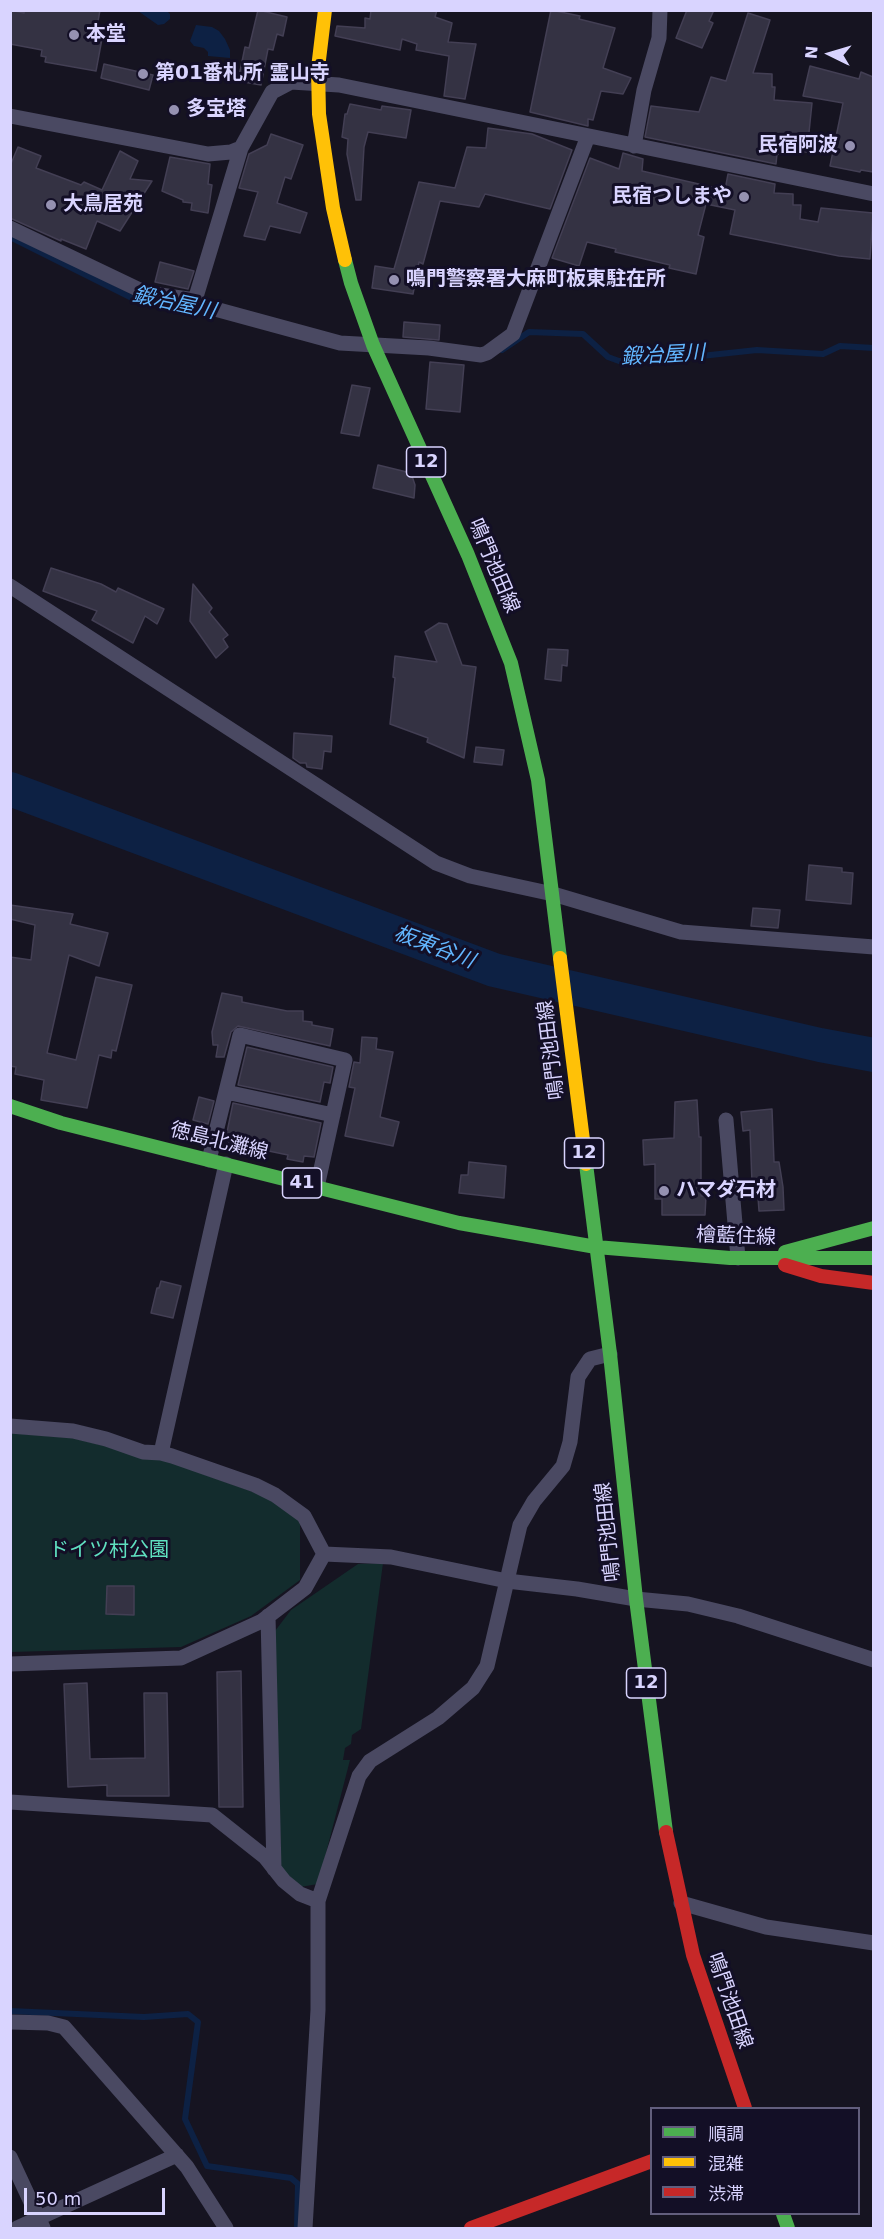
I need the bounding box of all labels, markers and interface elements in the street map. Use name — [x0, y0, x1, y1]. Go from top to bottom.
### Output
place label: 本堂 — [86, 23, 126, 47]
north arrow — [800, 24, 860, 84]
marker: 本堂 — [67, 28, 81, 42]
text: N — [802, 45, 822, 60]
place label: 第01番札所 霊山寺 — [155, 62, 330, 86]
marker: 第01番札所 霊山寺 — [136, 67, 150, 81]
place label: 多宝塔 — [186, 98, 246, 122]
marker: 多宝塔 — [167, 103, 181, 117]
place label: 民宿阿波 — [758, 134, 838, 158]
marker: 民宿阿波 — [843, 139, 857, 153]
place label: 民宿つしまや — [612, 185, 732, 209]
marker: 民宿つしまや — [737, 190, 751, 204]
place label: 大鳥居苑 — [63, 193, 143, 217]
marker: 大鳥居苑 — [44, 198, 58, 212]
place label: 鳴門警察署大麻町板東駐在所 — [406, 268, 666, 292]
marker: 鳴門警察署大麻町板東駐在所 — [387, 273, 401, 287]
water label: 鍛冶屋川 — [130, 283, 218, 325]
water label: 鍛冶屋川 — [620, 341, 706, 371]
road number: 12 — [406, 447, 446, 477]
street label: 鳴門池田線 — [462, 515, 524, 617]
water label: 板東谷川 — [390, 921, 478, 975]
street label: 鳴門池田線 — [534, 999, 570, 1101]
street label: 徳島北灘線 — [168, 1118, 270, 1166]
road number: 12 — [564, 1138, 604, 1168]
road number: 41 — [282, 1168, 322, 1198]
place label: ハマダ石材 — [676, 1179, 776, 1203]
marker: ハマダ石材 — [657, 1184, 671, 1198]
street label: 檜藍住線 — [696, 1224, 776, 1250]
street label: 鳴門池田線 — [592, 1481, 626, 1583]
park label: ドイツ村公園 — [49, 1539, 169, 1563]
road number: 12 — [626, 1668, 666, 1698]
street label: 鳴門池田線 — [701, 1950, 757, 2052]
legend — [650, 2107, 860, 2215]
text: 順調 — [708, 2123, 744, 2144]
text: 混雑 — [708, 2153, 744, 2174]
scale bar — [27, 2176, 168, 2214]
text: 渋滞 — [708, 2183, 744, 2204]
text: 50 m — [35, 2188, 81, 2209]

